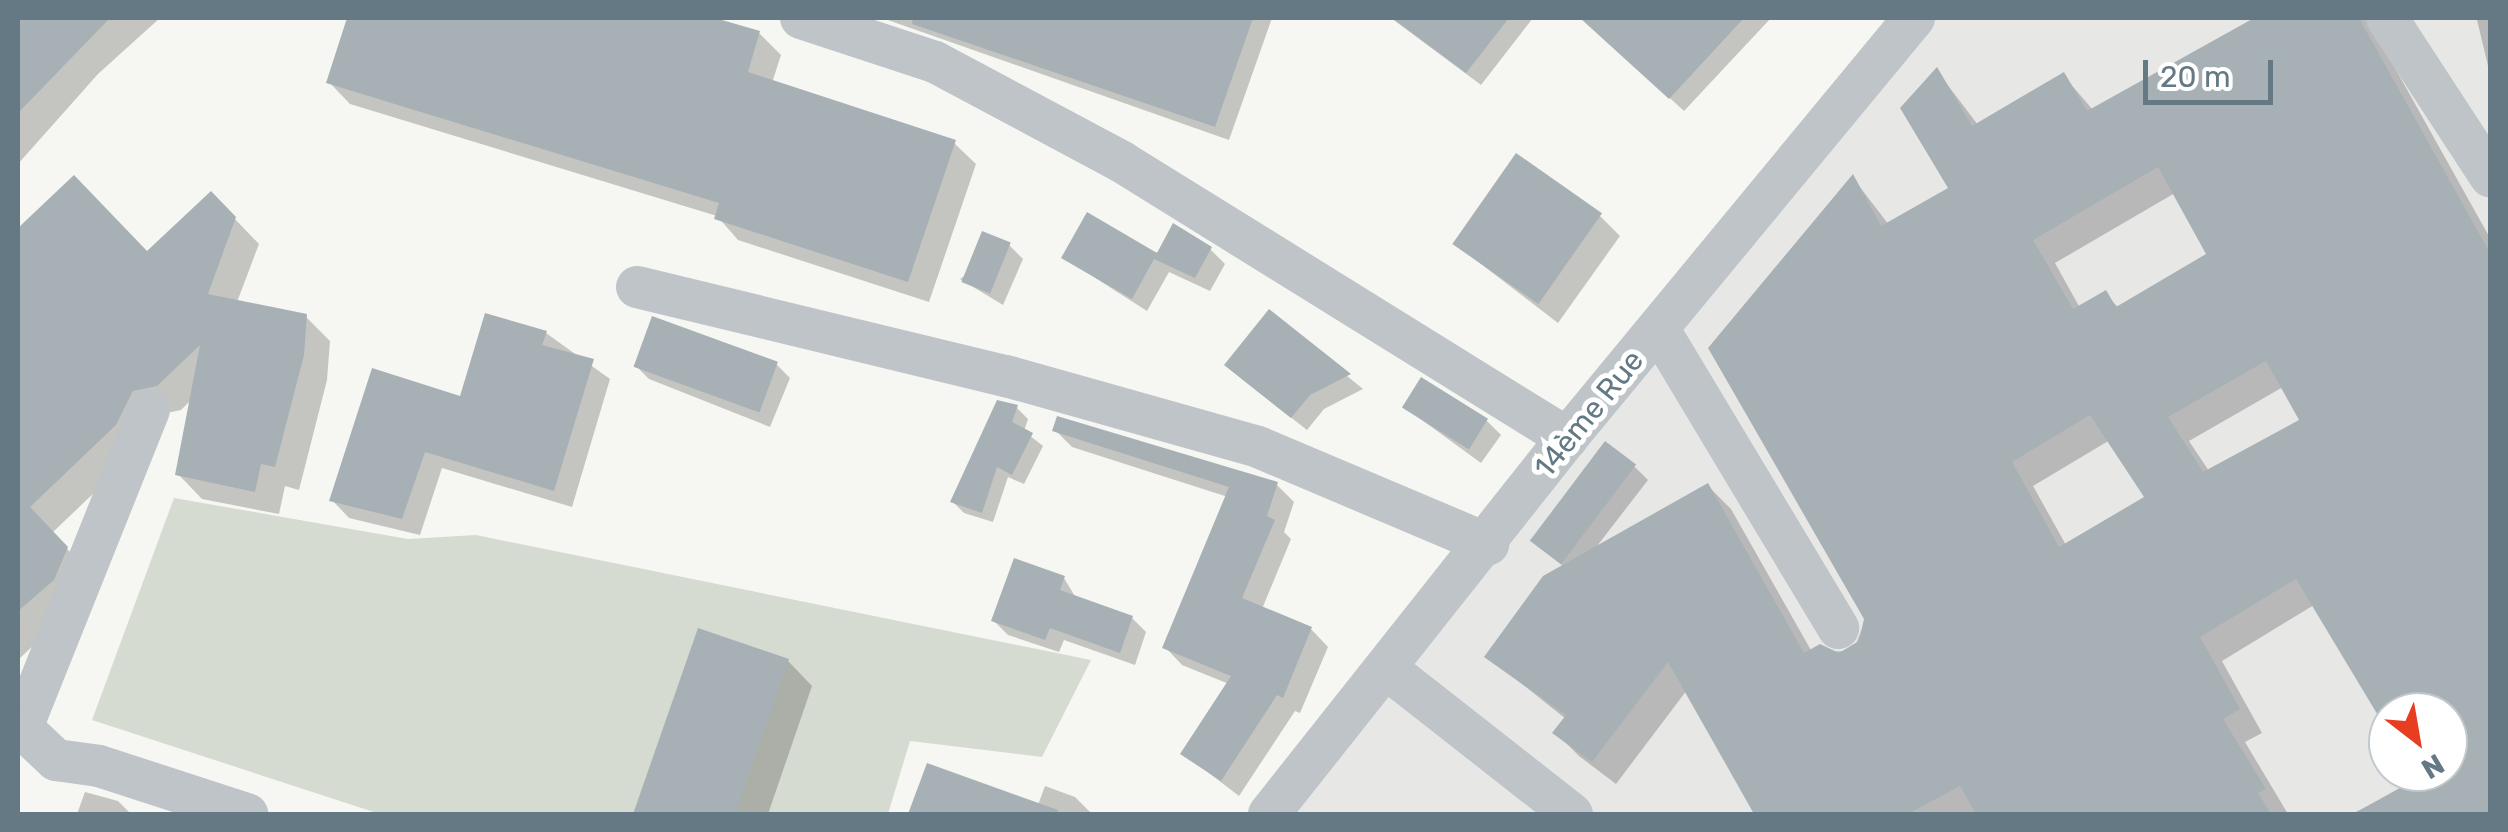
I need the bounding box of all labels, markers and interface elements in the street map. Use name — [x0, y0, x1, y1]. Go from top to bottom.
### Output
scale bar — [2148, 40, 2278, 102]
text: 20 m — [2160, 59, 2231, 95]
street label: 14ème Rue — [1527, 343, 1651, 485]
north arrow — [2368, 692, 2468, 792]
text: N — [2416, 747, 2450, 786]

